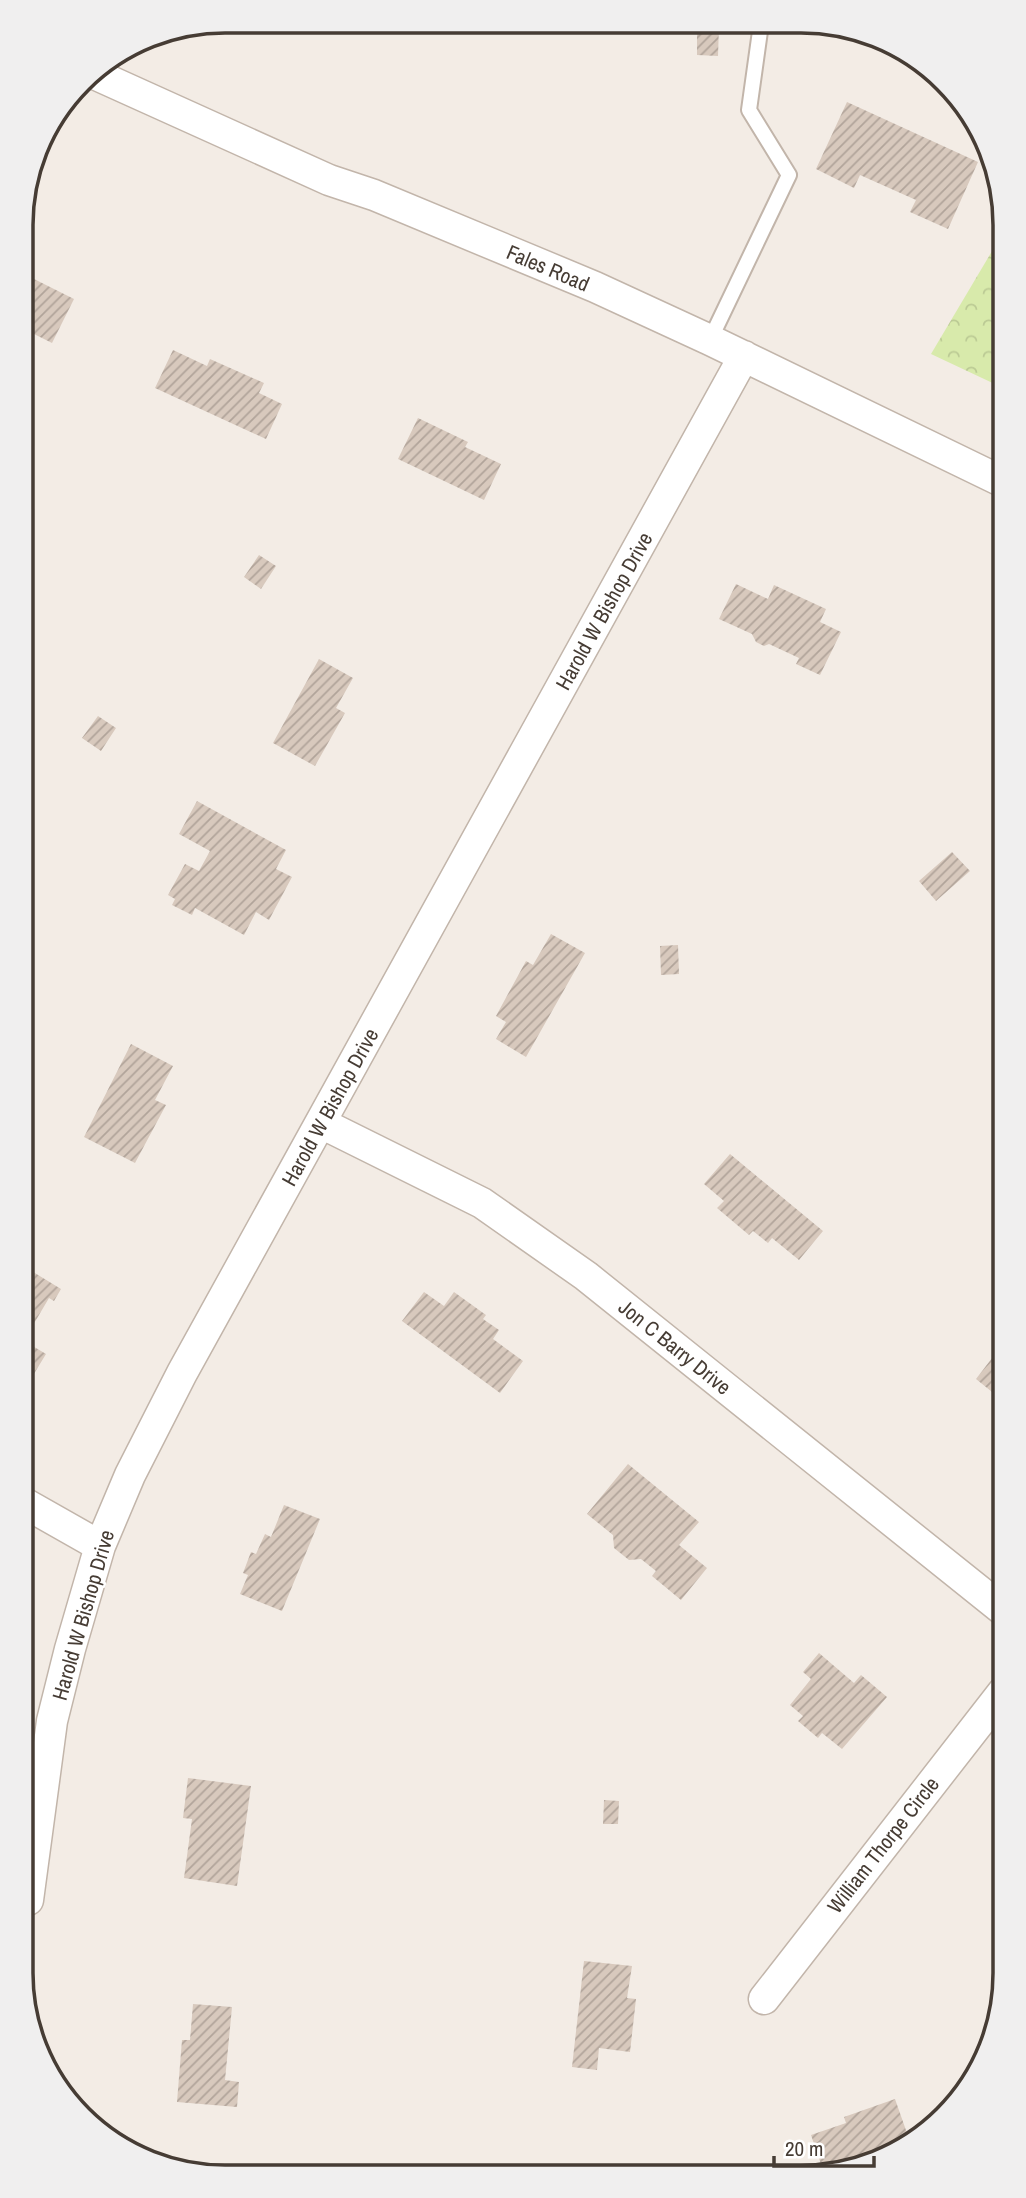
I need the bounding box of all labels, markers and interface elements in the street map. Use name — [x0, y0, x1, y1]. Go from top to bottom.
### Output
street label: Fales Road — [502, 238, 594, 298]
street label: Harold W Bishop Drive — [549, 527, 659, 695]
street label: Harold W Bishop Drive — [275, 1023, 385, 1191]
street label: Jon C Barry Drive — [613, 1293, 737, 1401]
street label: Harold W Bishop Drive — [45, 1526, 121, 1704]
street label: William Thorpe Circle — [820, 1771, 946, 1919]
scale bar — [774, 2124, 874, 2168]
text: 20 m — [785, 2134, 823, 2163]

